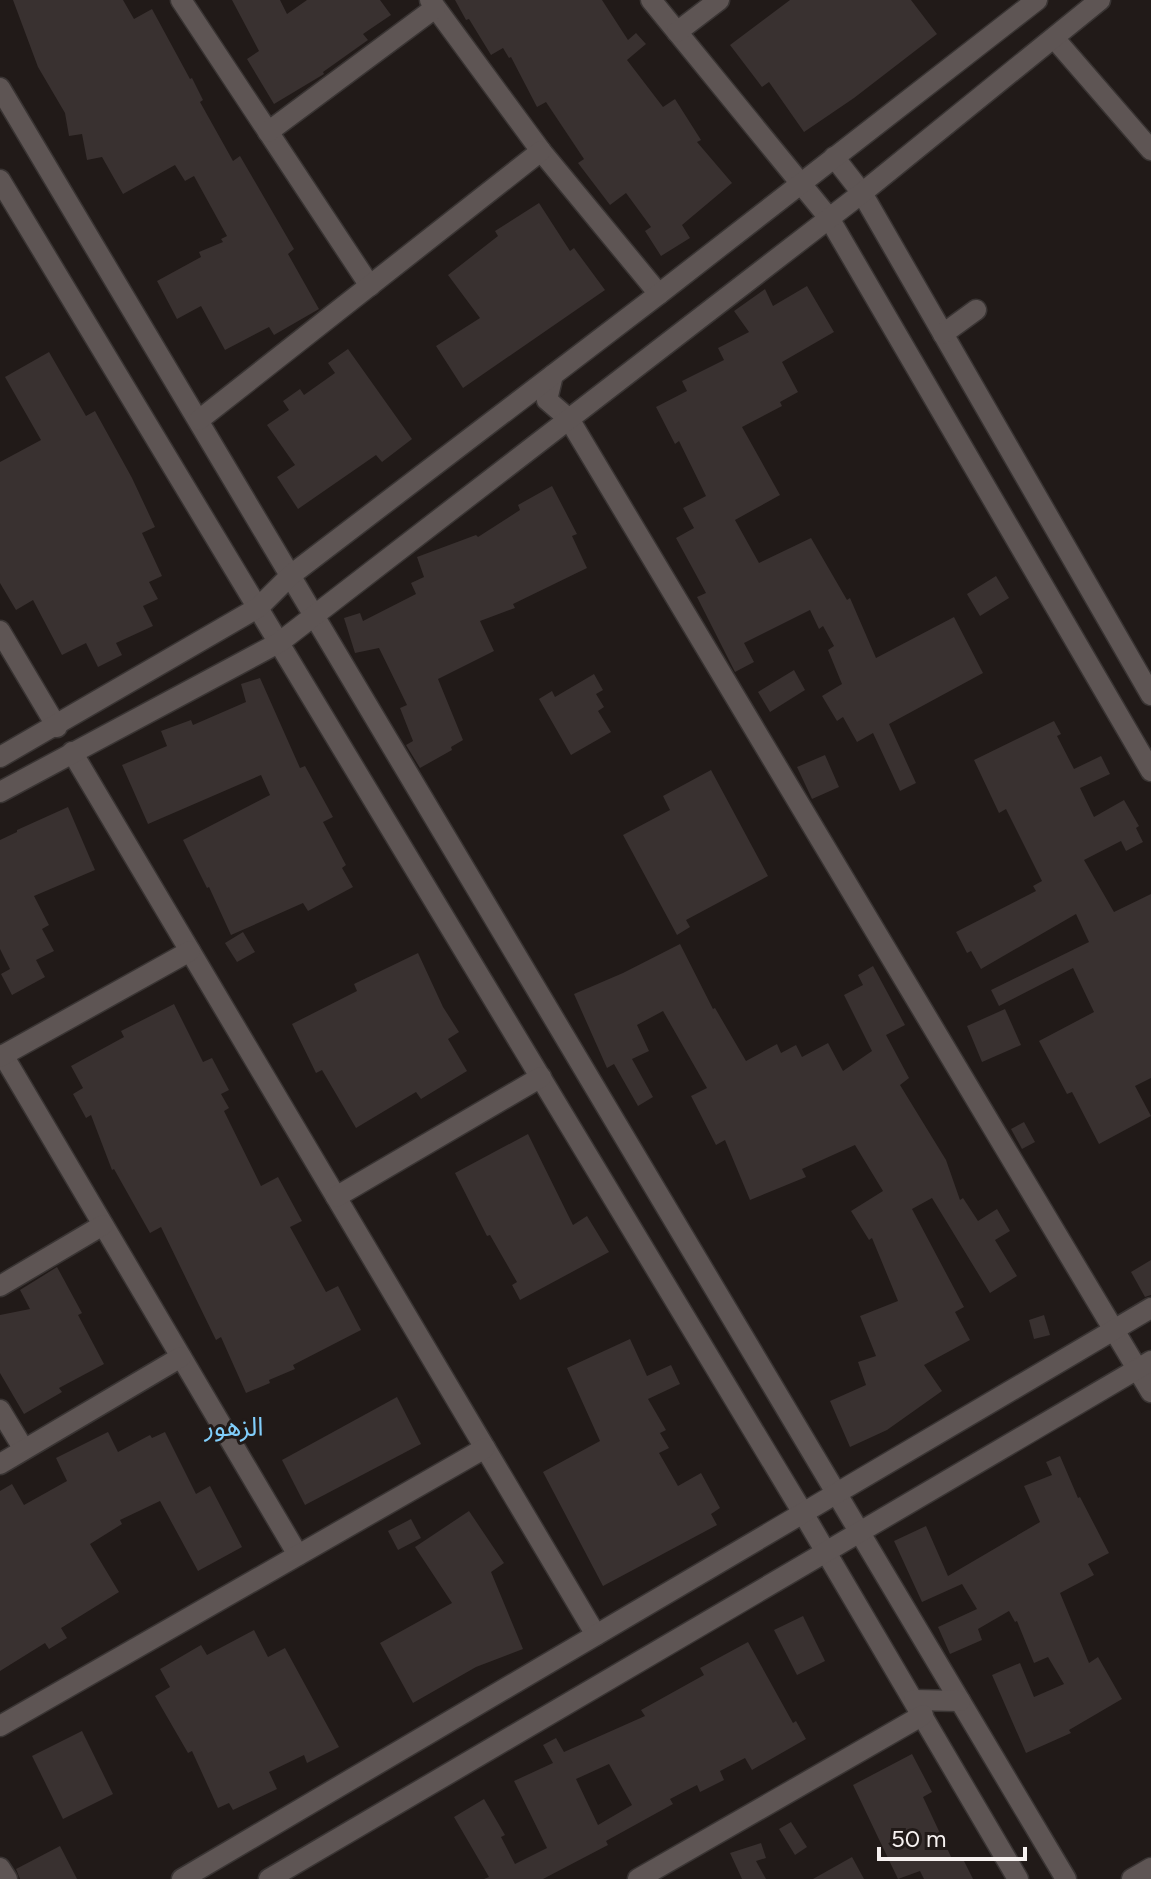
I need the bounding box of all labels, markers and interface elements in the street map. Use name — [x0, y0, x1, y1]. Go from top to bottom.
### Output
district label: الزهور — [204, 1411, 263, 1443]
scale bar — [879, 1811, 1025, 1861]
text: 50 m — [891, 1824, 947, 1853]

